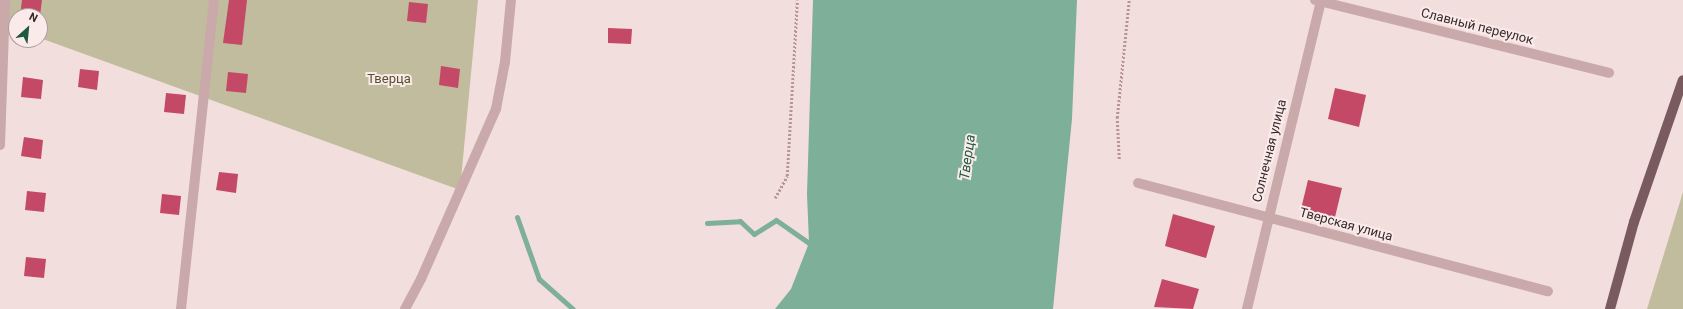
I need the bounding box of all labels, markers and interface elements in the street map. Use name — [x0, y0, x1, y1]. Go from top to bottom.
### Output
street label: Славный переулок — [1419, 6, 1535, 48]
north arrow — [8, 8, 48, 48]
text: N — [27, 10, 40, 25]
park label: Тверца — [367, 71, 411, 87]
street label: Солнечная улица — [1250, 98, 1290, 204]
water label: Тверца — [956, 133, 978, 181]
street label: Тверская улица — [1298, 205, 1394, 245]

